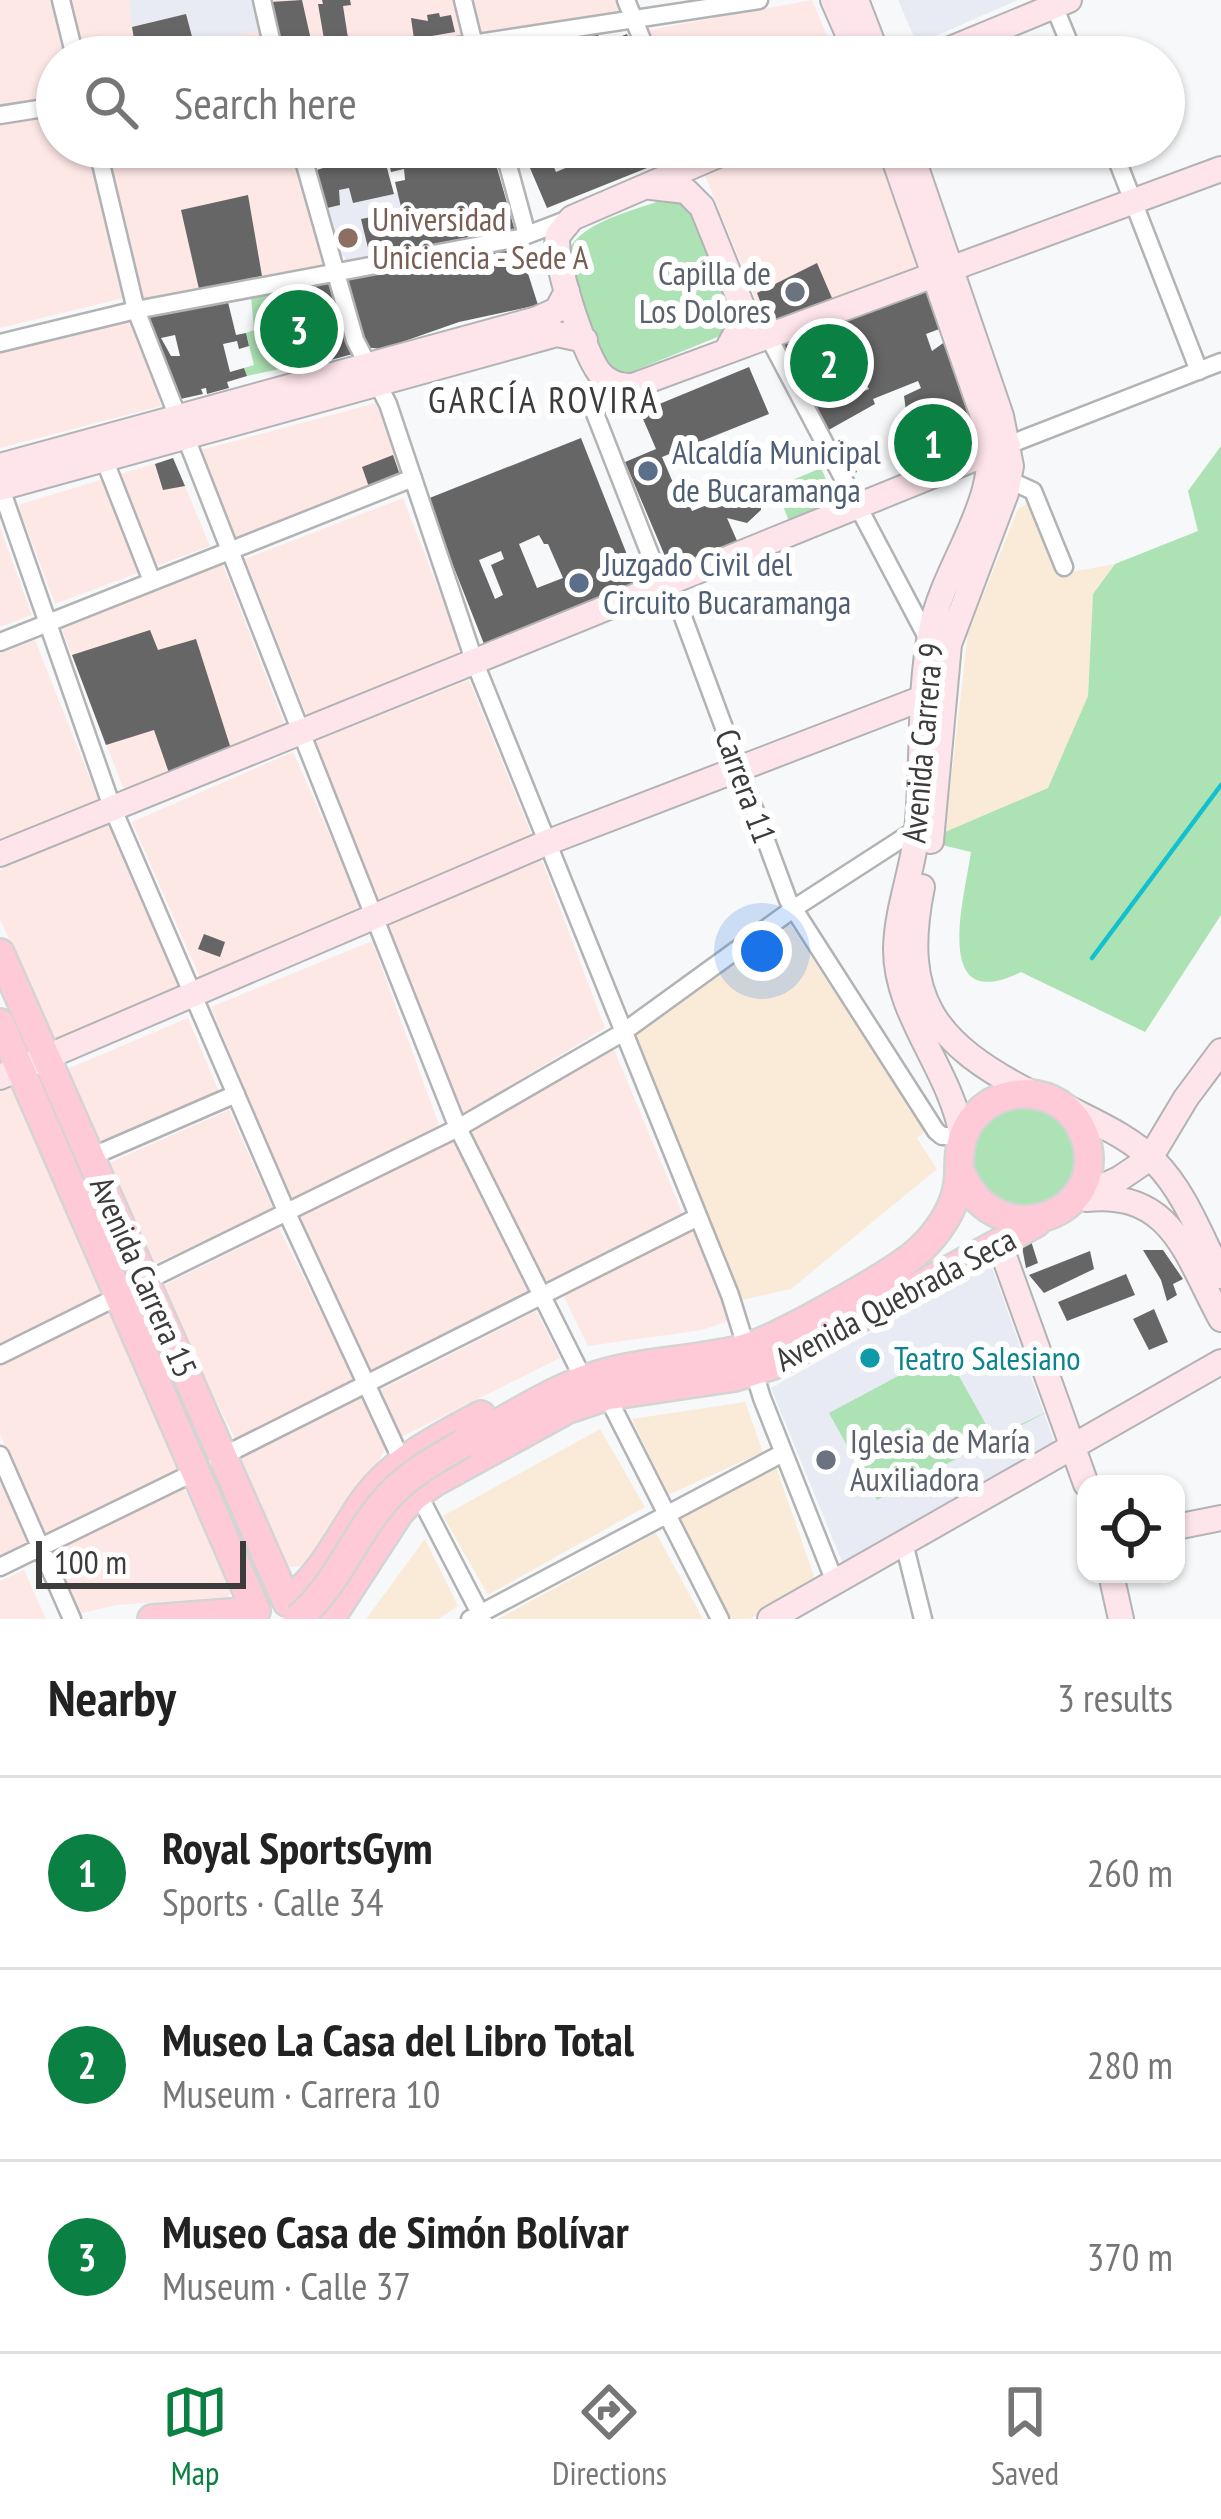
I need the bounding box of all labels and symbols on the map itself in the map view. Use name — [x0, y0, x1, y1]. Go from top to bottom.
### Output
place label: Universidad Uniciencia - Sede A — [372, 197, 589, 278]
marker: Universidad Uniciencia - Sede A — [335, 225, 361, 251]
place label: Capilla de Los Dolores — [639, 251, 771, 332]
marker: Capilla de Los Dolores — [782, 279, 808, 305]
pin: 3 — [260, 284, 338, 374]
pin: 2 — [790, 318, 868, 408]
district label: GARCÍA ROVIRA — [428, 376, 660, 423]
pin: 1 — [894, 398, 972, 488]
place label: Alcaldía Municipal de Bucaramanga — [672, 430, 881, 511]
marker: Alcaldía Municipal de Bucaramanga — [635, 458, 661, 484]
place label: Juzgado Civil del Circuito Bucaramanga — [602, 542, 851, 623]
marker: Juzgado Civil del Circuito Bucaramanga — [566, 570, 592, 596]
street label: Avenida Carrera 9 — [891, 641, 952, 845]
street label: Carrera 11 — [706, 723, 787, 849]
your location — [732, 921, 792, 981]
street label: Avenida Carrera 15 — [81, 1170, 208, 1384]
street label: Avenida Quebrada Seca — [767, 1217, 1023, 1380]
place label: Teatro Salesiano — [894, 1336, 1080, 1379]
marker: Teatro Salesiano — [857, 1345, 883, 1371]
place label: Iglesia de María Auxiliadora — [850, 1419, 1030, 1500]
marker: Iglesia de María Auxiliadora — [813, 1447, 839, 1473]
scale bar — [36, 1535, 246, 1588]

